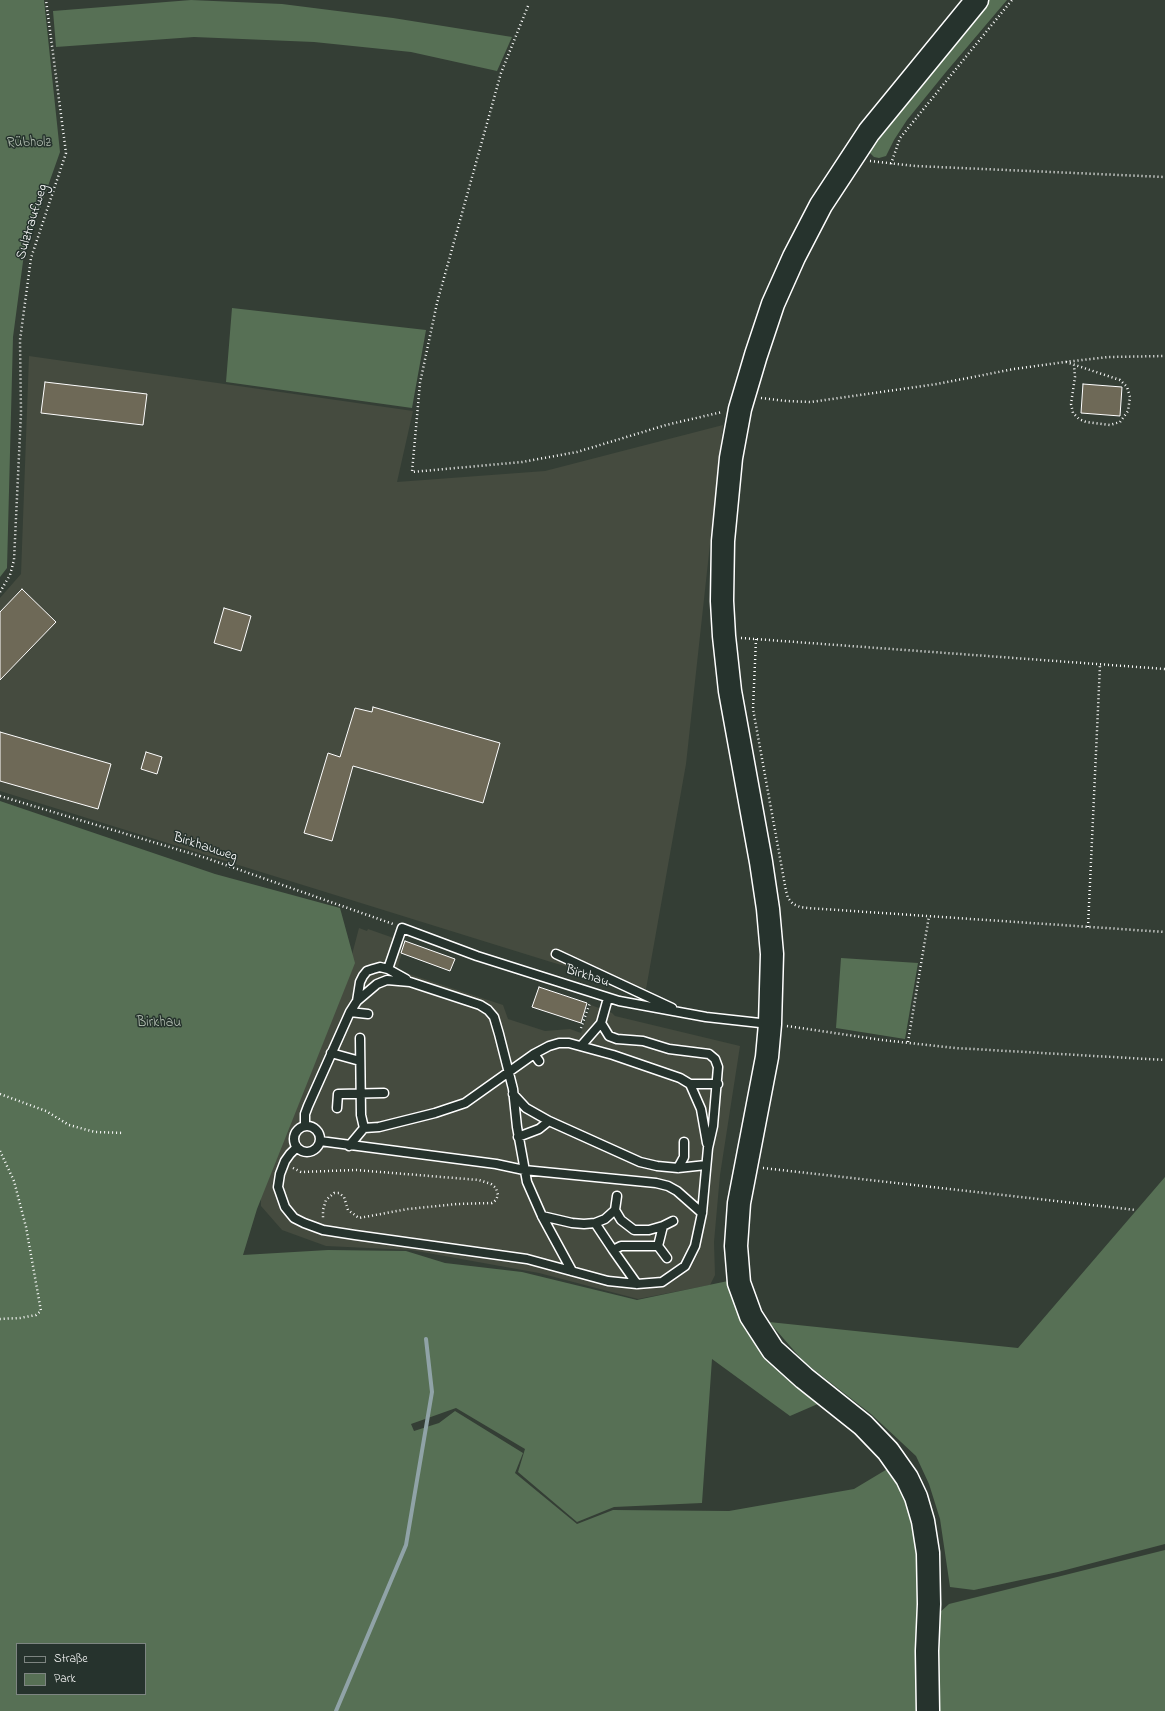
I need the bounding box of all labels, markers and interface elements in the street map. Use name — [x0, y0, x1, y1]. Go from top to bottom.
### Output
park label: Rübholz — [7, 136, 51, 152]
street label: Sulztraufweg — [14, 182, 52, 262]
street label: Birkhauweg — [171, 830, 239, 866]
street label: Birkhau — [563, 962, 611, 992]
park label: Birkhau — [137, 1016, 181, 1032]
legend — [16, 1643, 146, 1695]
text: Straße — [54, 1650, 88, 1668]
text: Park — [54, 1670, 76, 1688]

